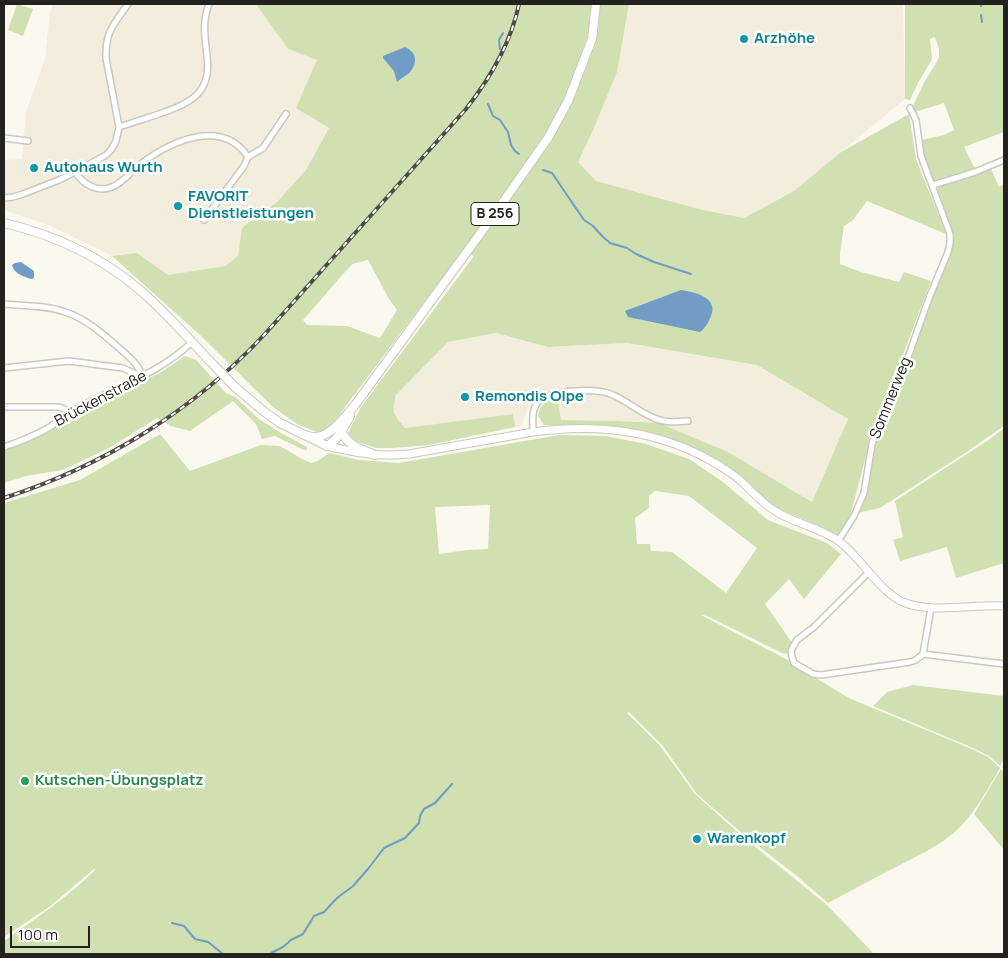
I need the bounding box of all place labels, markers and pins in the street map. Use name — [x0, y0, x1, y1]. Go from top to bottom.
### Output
place label: Arzhöhe — [754, 30, 815, 48]
marker: Arzhöhe — [738, 33, 750, 45]
place label: Autohaus Wurth — [44, 159, 163, 177]
marker: Autohaus Wurth — [28, 162, 40, 174]
place label: FAVORIT Dienstleistungen — [188, 188, 314, 223]
marker: FAVORIT Dienstleistungen — [172, 200, 184, 212]
place label: Remondis Olpe — [475, 388, 584, 406]
marker: Remondis Olpe — [459, 391, 471, 403]
place label: Kutschen-Übungsplatz — [35, 772, 203, 790]
marker: Kutschen-Übungsplatz — [19, 775, 31, 787]
place label: Warenkopf — [707, 830, 786, 848]
marker: Warenkopf — [691, 833, 703, 845]

